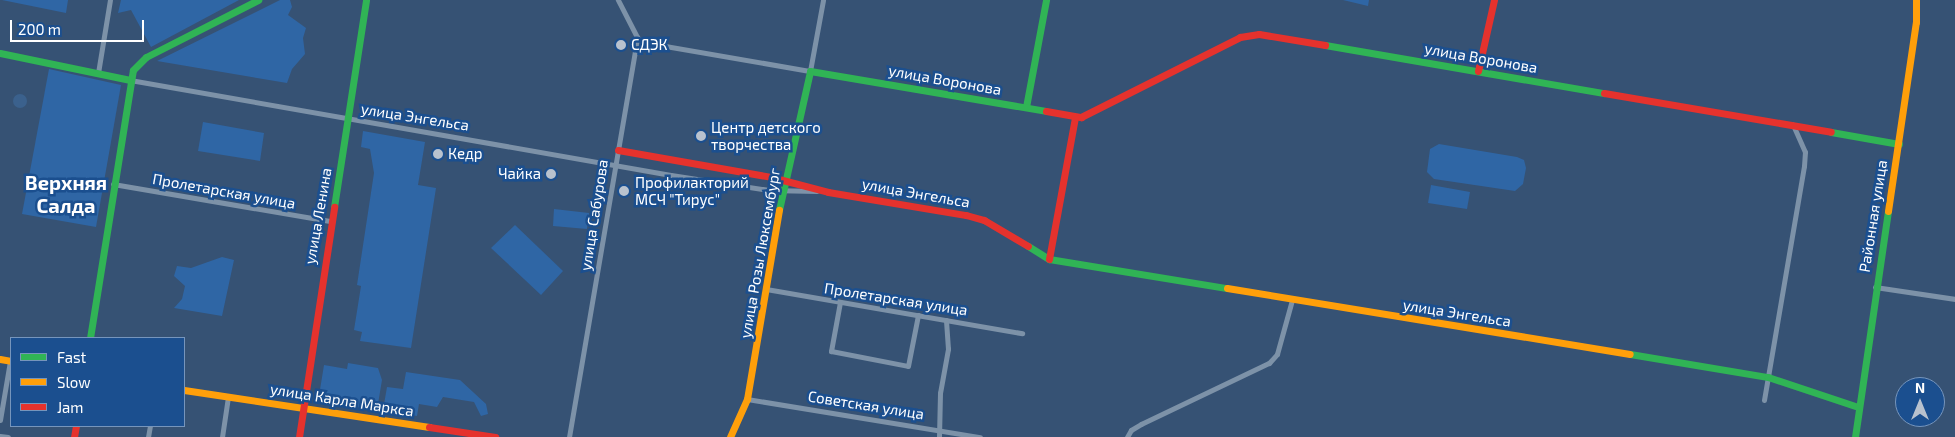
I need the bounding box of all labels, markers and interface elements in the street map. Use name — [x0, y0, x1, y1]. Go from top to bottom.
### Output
scale bar — [12, 10, 146, 42]
text: 200 m — [18, 20, 61, 38]
place label: СДЭК — [631, 36, 668, 54]
marker: СДЭК — [615, 39, 627, 51]
street label: улица Воронова — [1423, 39, 1539, 77]
street label: улица Воронова — [887, 61, 1003, 99]
street label: улица Энгельса — [360, 100, 470, 134]
place label: Центр детского творчества — [711, 118, 821, 153]
marker: Центр детского творчества — [695, 130, 707, 142]
place label: Кедр — [448, 145, 482, 163]
marker: Кедр — [432, 148, 444, 160]
street label: улица Сабурова — [576, 158, 612, 272]
street label: Районная улица — [1855, 158, 1891, 274]
place label: Чайка — [498, 165, 541, 183]
street label: улица Ленина — [301, 166, 335, 266]
street label: улица Розы Люксембург — [736, 166, 784, 340]
marker: Чайка — [545, 168, 557, 180]
district label: Верхняя Салда — [25, 170, 107, 217]
street label: Пролетарская улица — [151, 170, 297, 212]
place label: Профилакторий МСЧ "Тирус" — [635, 173, 749, 208]
street label: улица Энгельса — [861, 175, 971, 211]
marker: Профилакторий МСЧ "Тирус" — [617, 184, 631, 198]
street label: Пролетарская улица — [823, 279, 969, 319]
street label: улица Энгельса — [1402, 296, 1512, 330]
legend — [10, 337, 185, 427]
text: Fast — [57, 348, 86, 366]
text: Slow — [57, 373, 91, 391]
north arrow — [1895, 377, 1945, 427]
text: N — [1915, 379, 1925, 396]
street label: улица Карла Маркса — [269, 380, 415, 420]
street label: Советская улица — [807, 387, 925, 423]
text: Jam — [57, 398, 83, 416]

